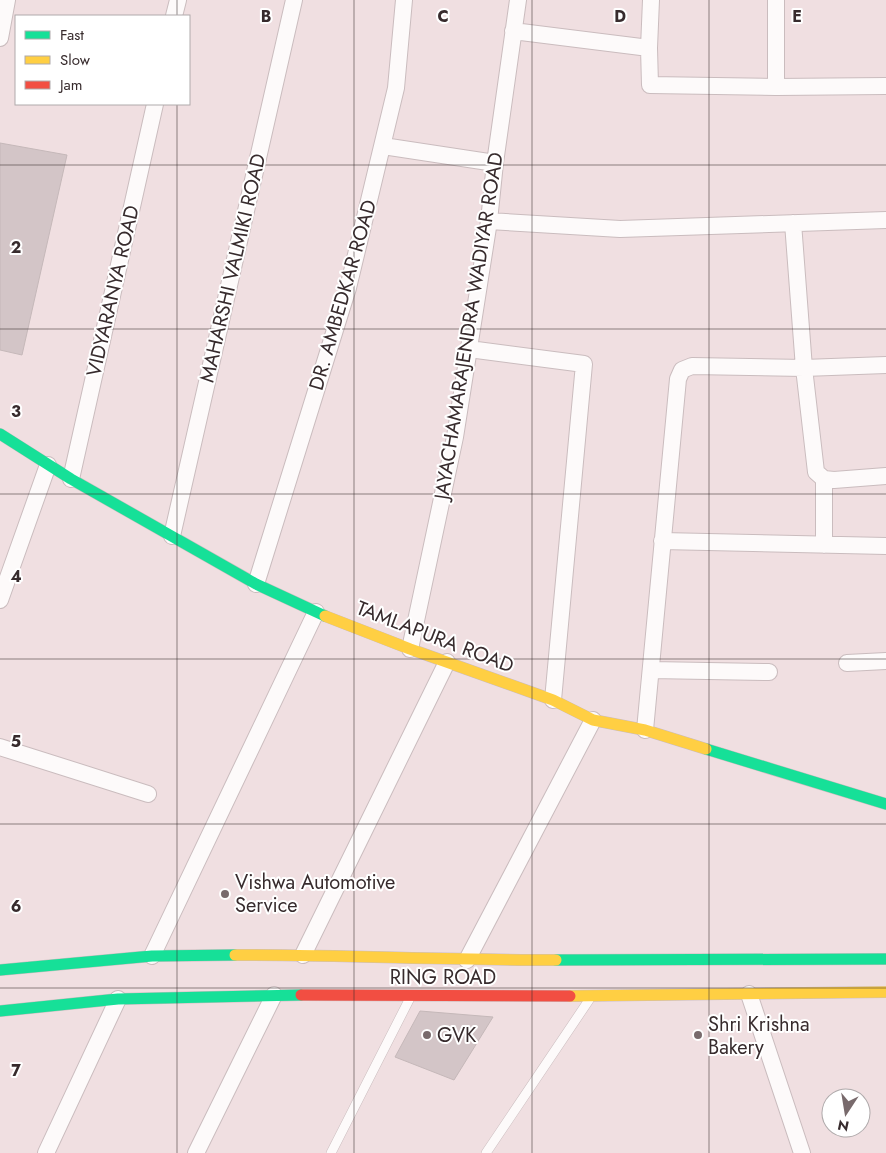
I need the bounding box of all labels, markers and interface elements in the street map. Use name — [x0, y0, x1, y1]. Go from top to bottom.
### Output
text: B — [261, 5, 271, 28]
text: C — [437, 5, 449, 28]
text: D — [614, 5, 626, 28]
text: E — [792, 5, 802, 28]
legend — [15, 15, 190, 105]
text: Fast — [60, 24, 84, 46]
text: Slow — [60, 49, 91, 71]
text: Jam — [58, 74, 83, 96]
street label: JAYACHAMARAJENDRA WADIYAR ROAD — [427, 150, 511, 505]
street label: MAHARSHI VALMIKI ROAD — [193, 151, 273, 385]
street label: DR. AMBEDKAR ROAD — [302, 196, 384, 394]
street label: VIDYARANYA ROAD — [79, 202, 147, 380]
text: 2 — [11, 236, 21, 259]
text: 3 — [11, 400, 21, 423]
text: 4 — [10, 565, 22, 588]
street label: TAMLAPURA ROAD — [352, 594, 518, 680]
text: 5 — [11, 730, 21, 753]
place label: Vishwa Automotive Service — [235, 868, 395, 920]
marker: Vishwa Automotive Service — [219, 888, 231, 900]
text: 6 — [11, 895, 21, 918]
street label: RING ROAD — [390, 963, 496, 992]
place label: Shri Krishna Bakery — [708, 1010, 810, 1062]
place label: GVK — [437, 1021, 477, 1050]
marker: GVK — [421, 1029, 433, 1041]
marker: Shri Krishna Bakery — [692, 1029, 704, 1041]
text: 7 — [11, 1059, 21, 1082]
north arrow — [821, 1088, 871, 1138]
text: N — [836, 1115, 851, 1137]

